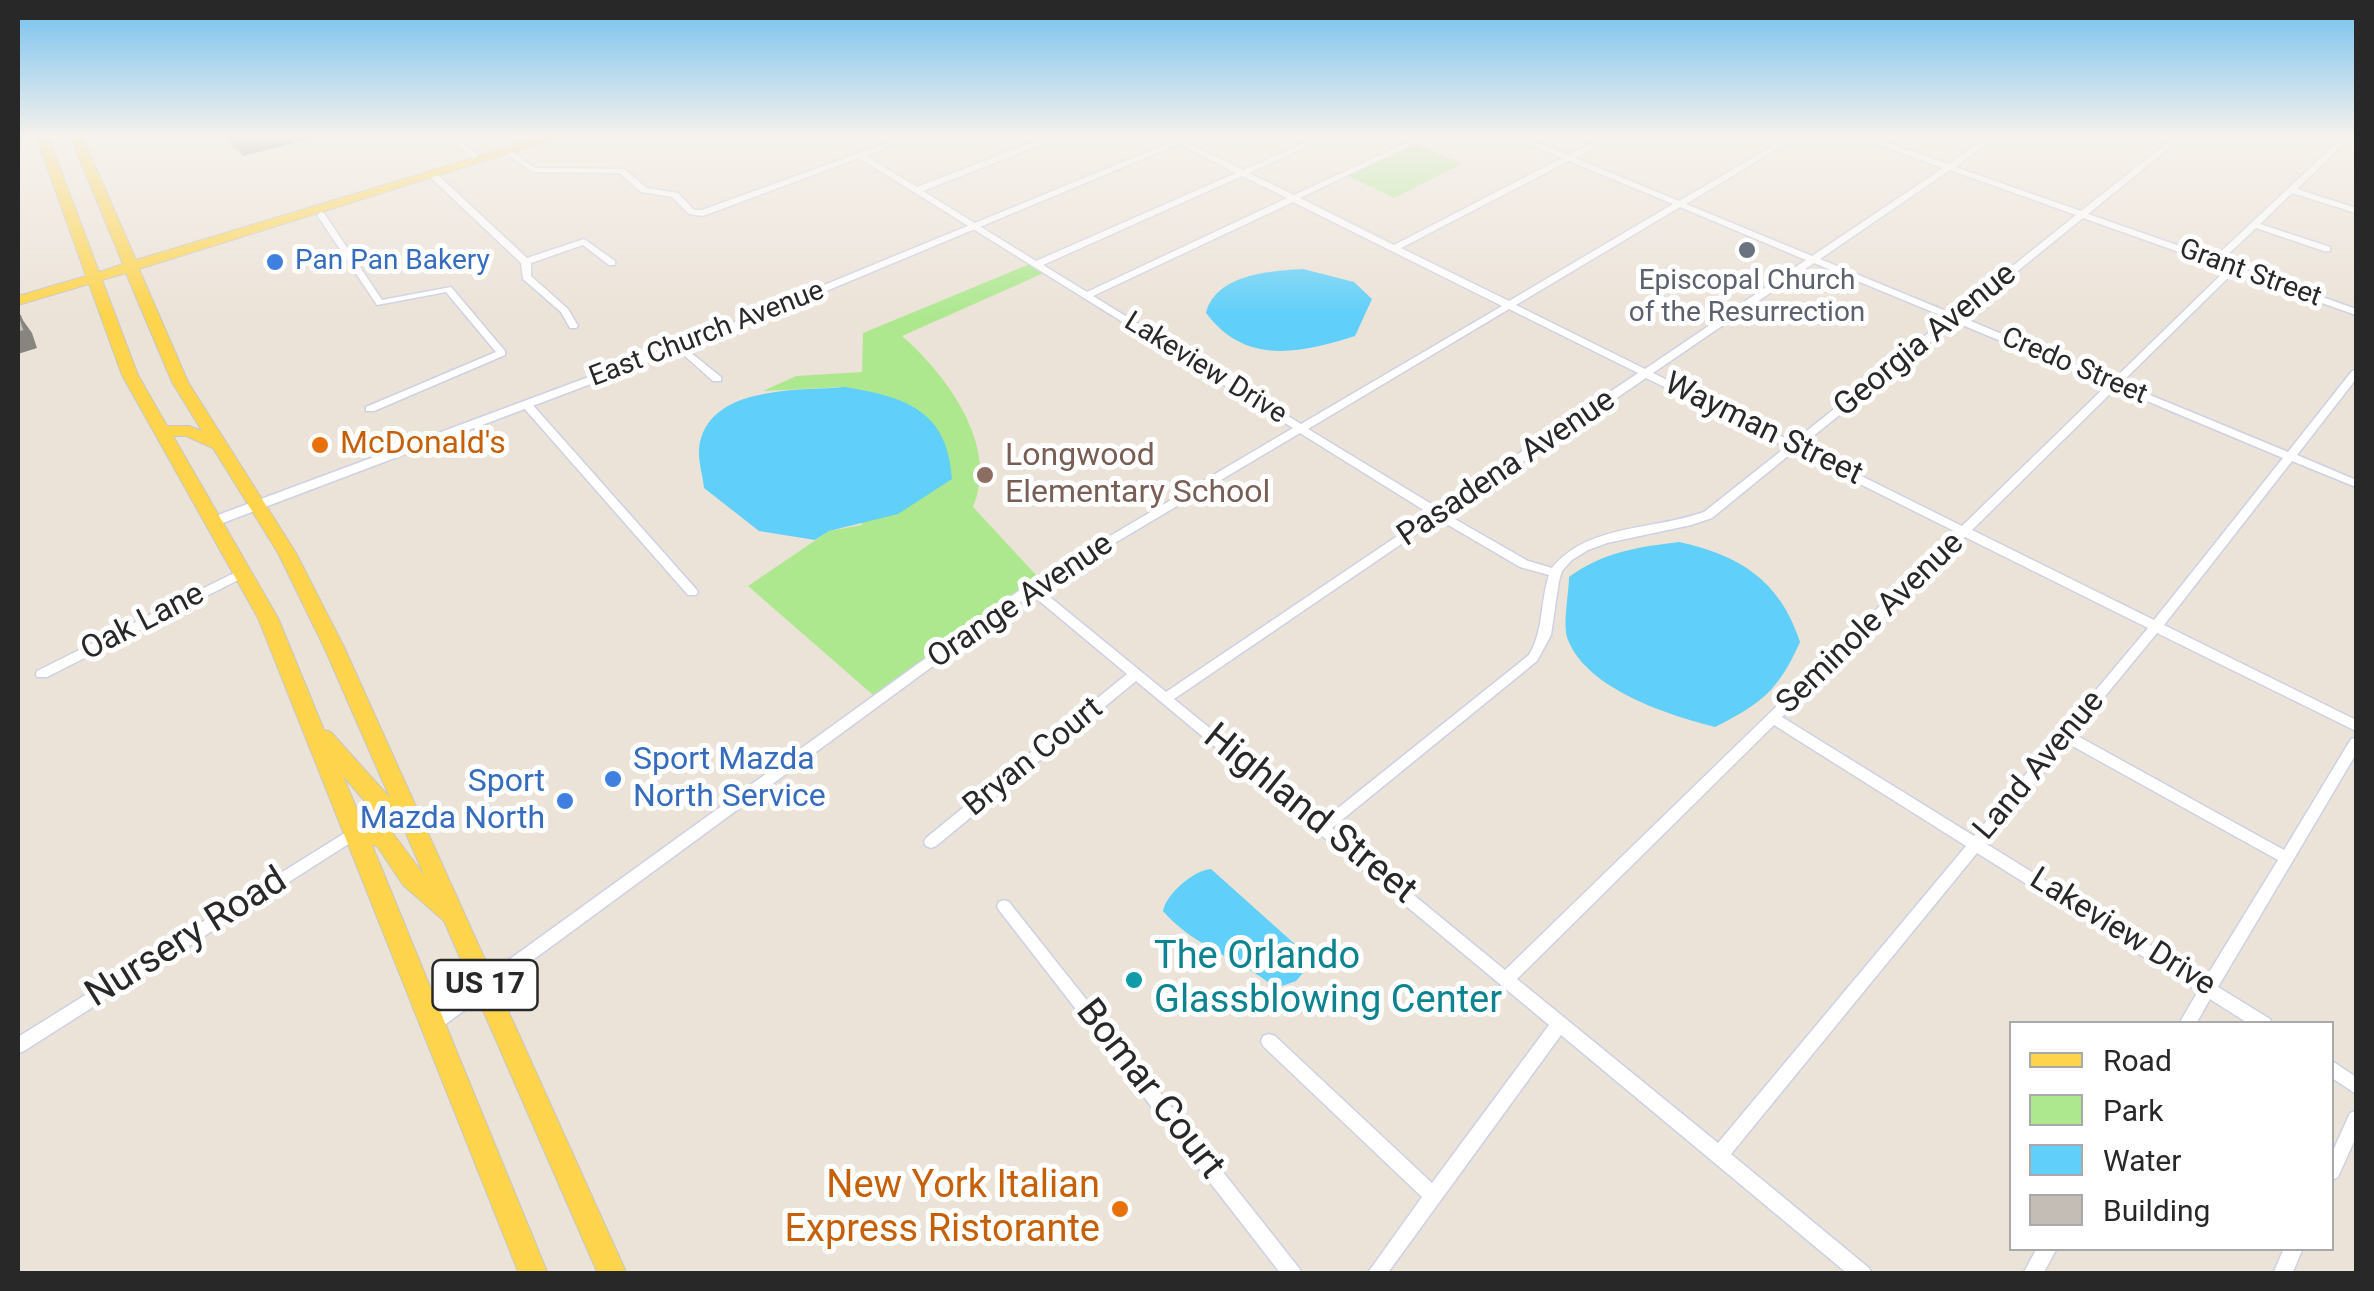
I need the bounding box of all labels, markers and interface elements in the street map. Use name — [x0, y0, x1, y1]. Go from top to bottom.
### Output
street label: Grant Street — [2174, 233, 2326, 315]
marker: Episcopal Church of the Resurrection — [1736, 239, 1758, 261]
place label: Pan Pan Bakery — [295, 245, 490, 279]
marker: Pan Pan Bakery — [264, 251, 286, 273]
street label: Georgia Avenue — [1827, 256, 2025, 426]
place label: Episcopal Church of the Resurrection — [1629, 265, 1865, 331]
street label: East Church Avenue — [585, 275, 829, 395]
street label: Lakeview Drive — [1118, 306, 1292, 432]
street label: Credo Street — [1996, 321, 2152, 413]
street label: Wayman Street — [1658, 365, 1868, 495]
street label: Pasadena Avenue — [1391, 382, 1623, 556]
place label: McDonald's — [340, 426, 506, 464]
marker: McDonald's — [309, 434, 331, 456]
place label: Longwood Elementary School — [1005, 438, 1270, 513]
marker: Longwood Elementary School — [974, 464, 996, 486]
street label: Seminole Avenue — [1770, 525, 1972, 723]
street label: Orange Avenue — [921, 526, 1121, 678]
street label: Oak Lane — [75, 576, 211, 670]
street label: Land Avenue — [1966, 684, 2114, 848]
street label: Bryan Court — [957, 690, 1111, 826]
street label: Highland Street — [1193, 715, 1425, 915]
place label: Sport Mazda North Service — [633, 742, 826, 817]
place label: Sport Mazda North — [360, 764, 545, 839]
marker: Sport Mazda North Service — [602, 768, 624, 790]
marker: Sport Mazda North — [554, 790, 576, 812]
street label: Nursery Road — [78, 859, 296, 1019]
street label: Lakeview Drive — [2022, 861, 2222, 1005]
place label: The Orlando Glassblowing Center — [1154, 935, 1502, 1024]
road number: US 17 — [432, 960, 538, 1010]
marker: The Orlando Glassblowing Center — [1123, 969, 1145, 991]
street label: Bomar Court — [1065, 991, 1233, 1189]
legend — [2009, 1021, 2334, 1251]
text: Road — [2103, 1043, 2172, 1078]
text: Park — [2103, 1093, 2163, 1128]
text: Water — [2103, 1143, 2181, 1178]
place label: New York Italian Express Ristorante — [785, 1164, 1100, 1254]
text: Building — [2103, 1193, 2210, 1228]
marker: New York Italian Express Ristorante — [1109, 1198, 1131, 1220]

